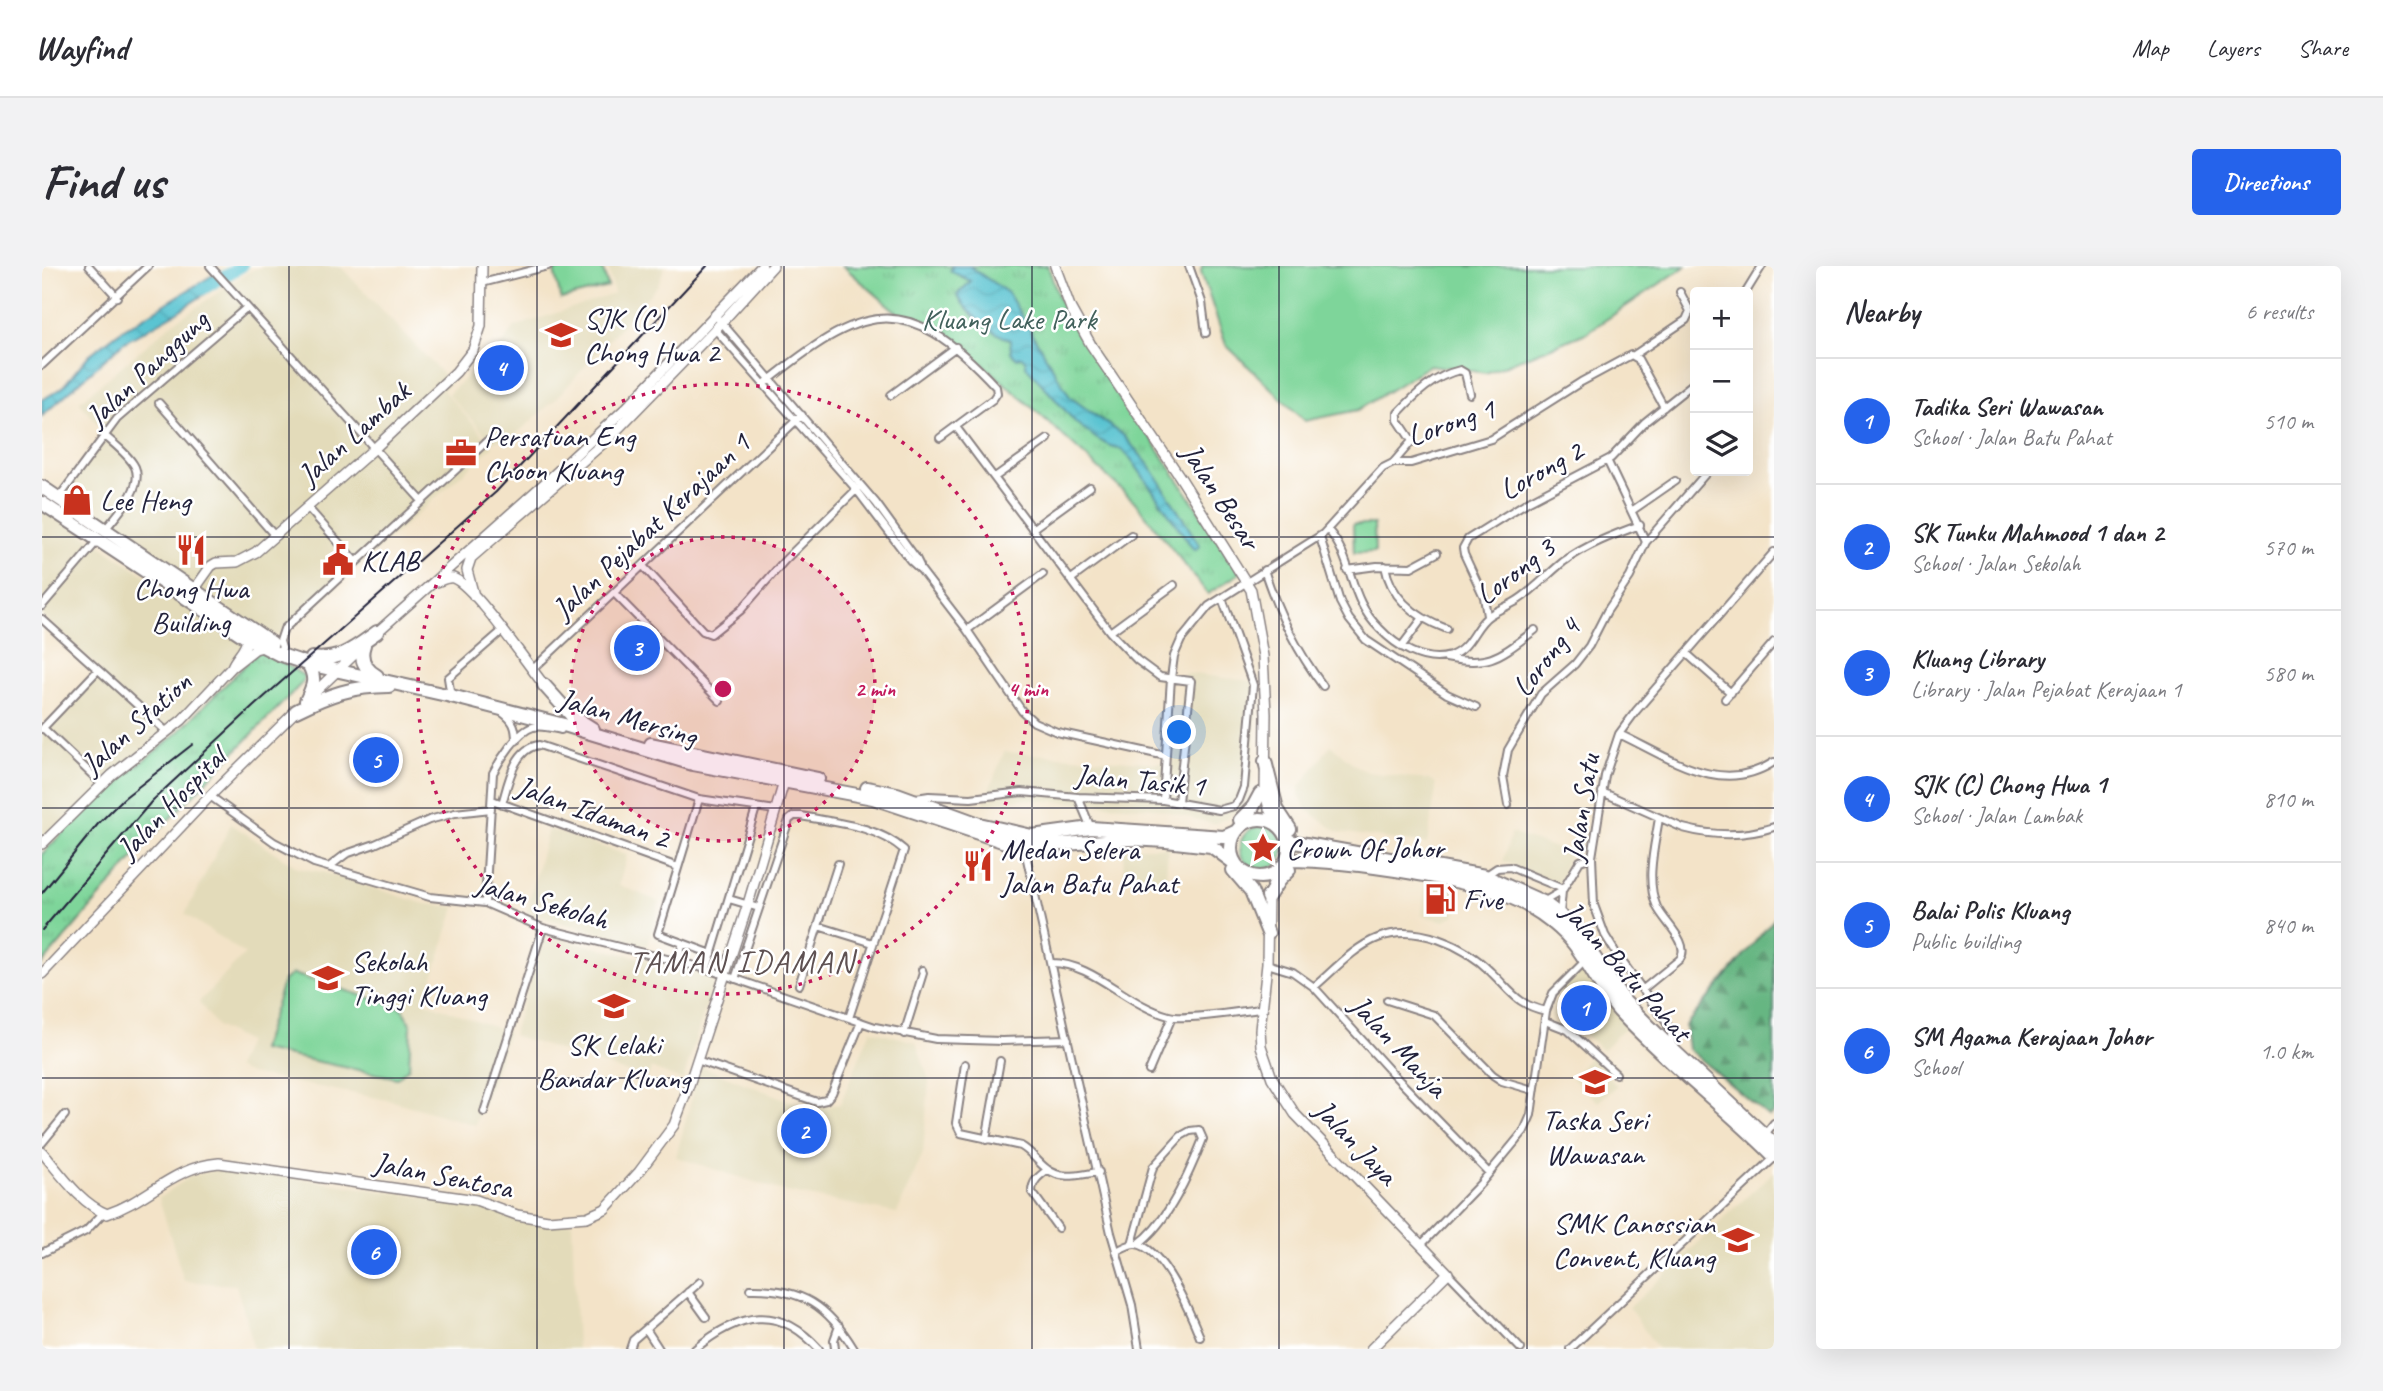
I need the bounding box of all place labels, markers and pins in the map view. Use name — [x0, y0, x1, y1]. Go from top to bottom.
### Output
place label: SJK (C) Chong Hwa 2 — [584, 299, 722, 371]
school or university icon: SJK (C) Chong Hwa 2 — [544, 318, 578, 352]
pin: 4 — [478, 342, 524, 394]
place label: Persatuan Eng Choon Kluang — [484, 417, 637, 489]
office icon: Persatuan Eng Choon Kluang — [444, 436, 478, 470]
place label: Lee Heng — [100, 481, 193, 519]
shop icon: Lee Heng — [60, 483, 94, 517]
restaurant icon: Chong Hwa Building — [174, 533, 208, 567]
place label: KLAB — [361, 541, 421, 579]
public building icon: KLAB — [321, 543, 355, 577]
place label: Chong Hwa Building — [134, 569, 250, 641]
pin: 3 — [614, 622, 660, 674]
centre of rings — [711, 677, 735, 701]
pin: 5 — [353, 734, 399, 786]
place label: Crown Of Johor — [1286, 829, 1446, 867]
place label: Medan Selera Jalan Batu Pahat — [999, 830, 1181, 902]
place icon: Crown Of Johor — [1246, 831, 1280, 865]
restaurant icon: Medan Selera Jalan Batu Pahat — [961, 849, 995, 883]
place label: Five — [1463, 880, 1505, 918]
fuel station icon: Five — [1423, 882, 1457, 916]
place label: Sekolah Tinggi Kluang — [351, 942, 489, 1014]
school or university icon: Sekolah Tinggi Kluang — [311, 961, 345, 995]
pin: 1 — [1561, 982, 1607, 1034]
school or university icon: SK Lelaki Bandar Kluang — [597, 989, 631, 1023]
place label: SK Lelaki Bandar Kluang — [538, 1025, 693, 1097]
school or university icon: Taska Seri Wawasan — [1578, 1065, 1612, 1099]
place label: Taska Seri Wawasan — [1542, 1101, 1651, 1173]
pin: 2 — [781, 1105, 827, 1157]
place label: SMK Canossian Convent, Kluang — [1553, 1204, 1717, 1276]
school or university icon: SMK Canossian Convent, Kluang — [1721, 1223, 1755, 1257]
pin: 6 — [351, 1226, 397, 1278]

